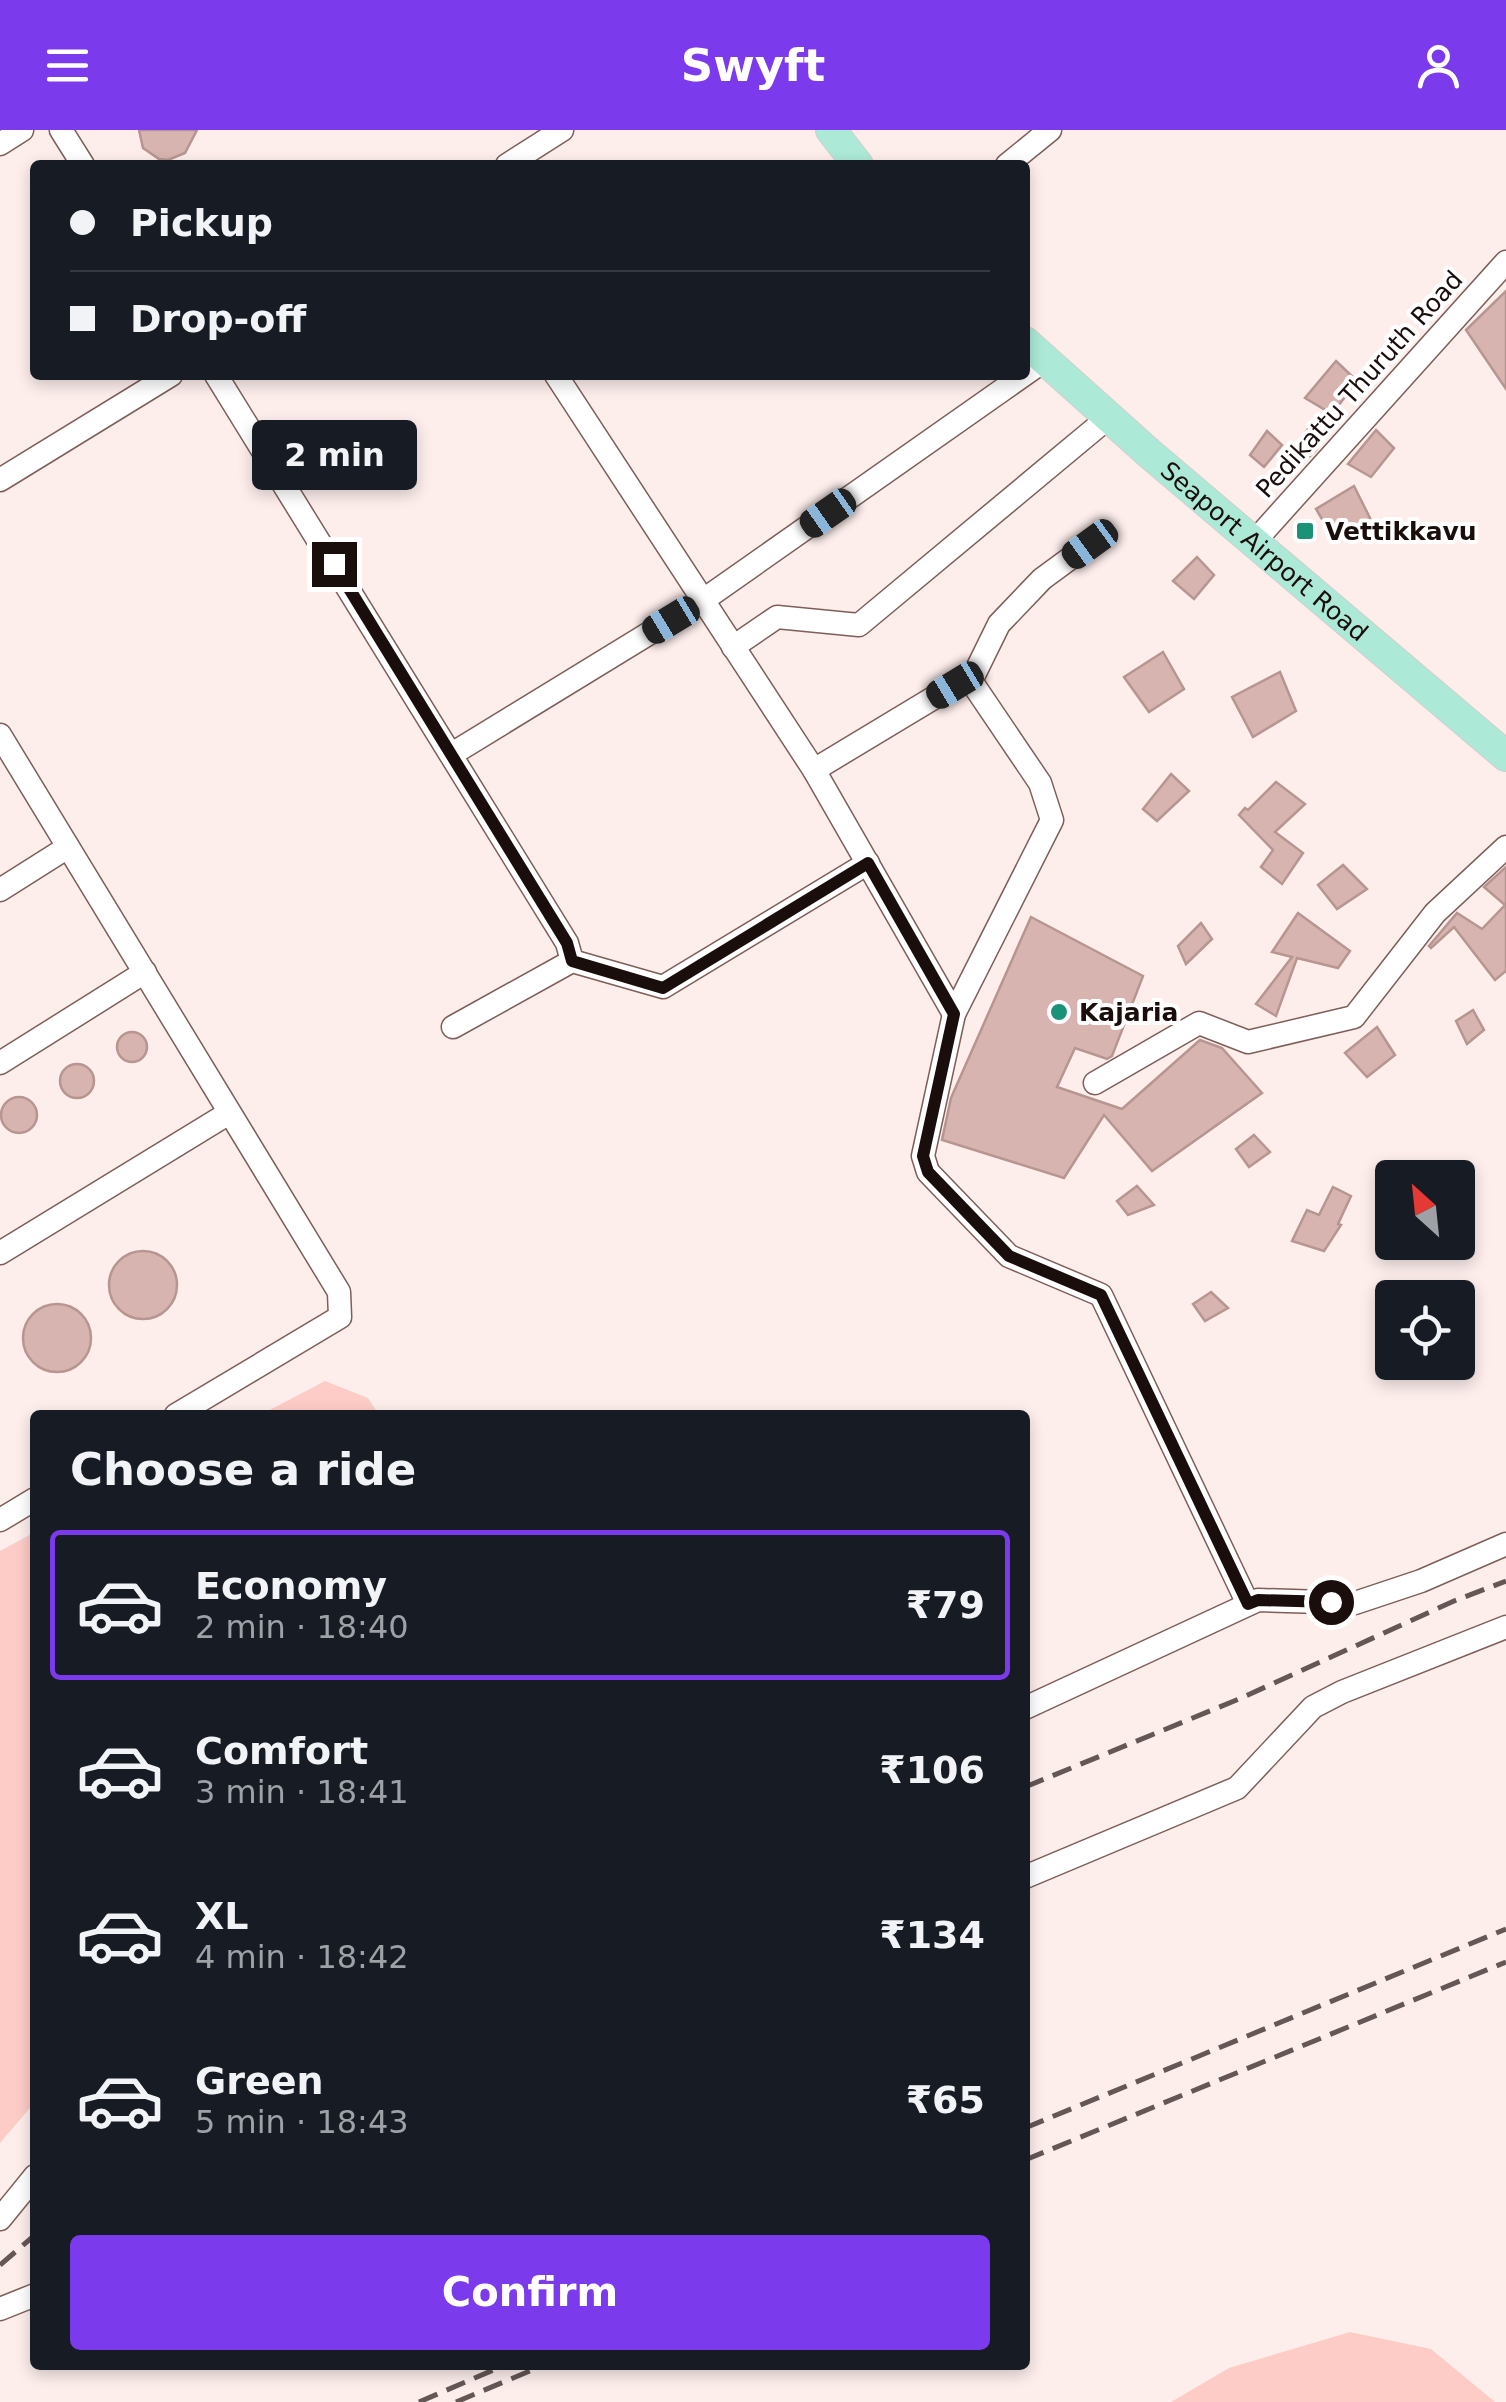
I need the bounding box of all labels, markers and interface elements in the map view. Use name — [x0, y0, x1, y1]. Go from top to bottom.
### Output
icon: menu — [40, 38, 95, 93]
icon: person — [1411, 38, 1466, 93]
text: Swyft — [681, 39, 825, 92]
text: Pickup — [130, 201, 273, 245]
street label: Pedikattu Thuruth Road — [1250, 265, 1469, 503]
text: Drop-off — [130, 297, 306, 341]
callout: 2 min — [252, 419, 416, 489]
text: 2 min — [284, 436, 385, 474]
street label: Seaport Airport Road — [1155, 456, 1374, 647]
car — [795, 484, 861, 542]
car — [1057, 514, 1123, 574]
place label: Vettikkavu — [1325, 517, 1477, 546]
marker: Vettikkavu — [1294, 520, 1316, 542]
route end — [312, 542, 357, 587]
car — [638, 592, 704, 648]
car — [922, 657, 988, 713]
place label: Kajaria — [1079, 998, 1178, 1027]
marker: Kajaria — [1048, 1001, 1070, 1023]
north arrow — [1375, 1160, 1475, 1260]
map controls — [1375, 1160, 1475, 1380]
button: locate — [1375, 1280, 1475, 1380]
text: Choose a ride — [70, 1443, 416, 1496]
icon: car — [75, 1560, 165, 1650]
text: Economy — [195, 1564, 387, 1608]
route start — [1309, 1580, 1354, 1625]
text: ₹79 — [906, 1583, 985, 1627]
text: 2 min · 18:40 — [195, 1608, 409, 1646]
icon: car — [75, 1725, 165, 1815]
text: Comfort — [195, 1729, 368, 1773]
text: ₹106 — [879, 1748, 985, 1792]
text: 3 min · 18:41 — [195, 1773, 409, 1811]
icon: car — [75, 1890, 165, 1980]
text: XL — [195, 1894, 249, 1938]
text: ₹134 — [879, 1913, 985, 1957]
text: 4 min · 18:42 — [195, 1938, 409, 1976]
icon: car — [75, 2055, 165, 2145]
text: Green — [195, 2059, 324, 2103]
text: ₹65 — [906, 2078, 985, 2122]
text: 5 min · 18:43 — [195, 2103, 409, 2141]
button: Confirm — [70, 2235, 990, 2350]

